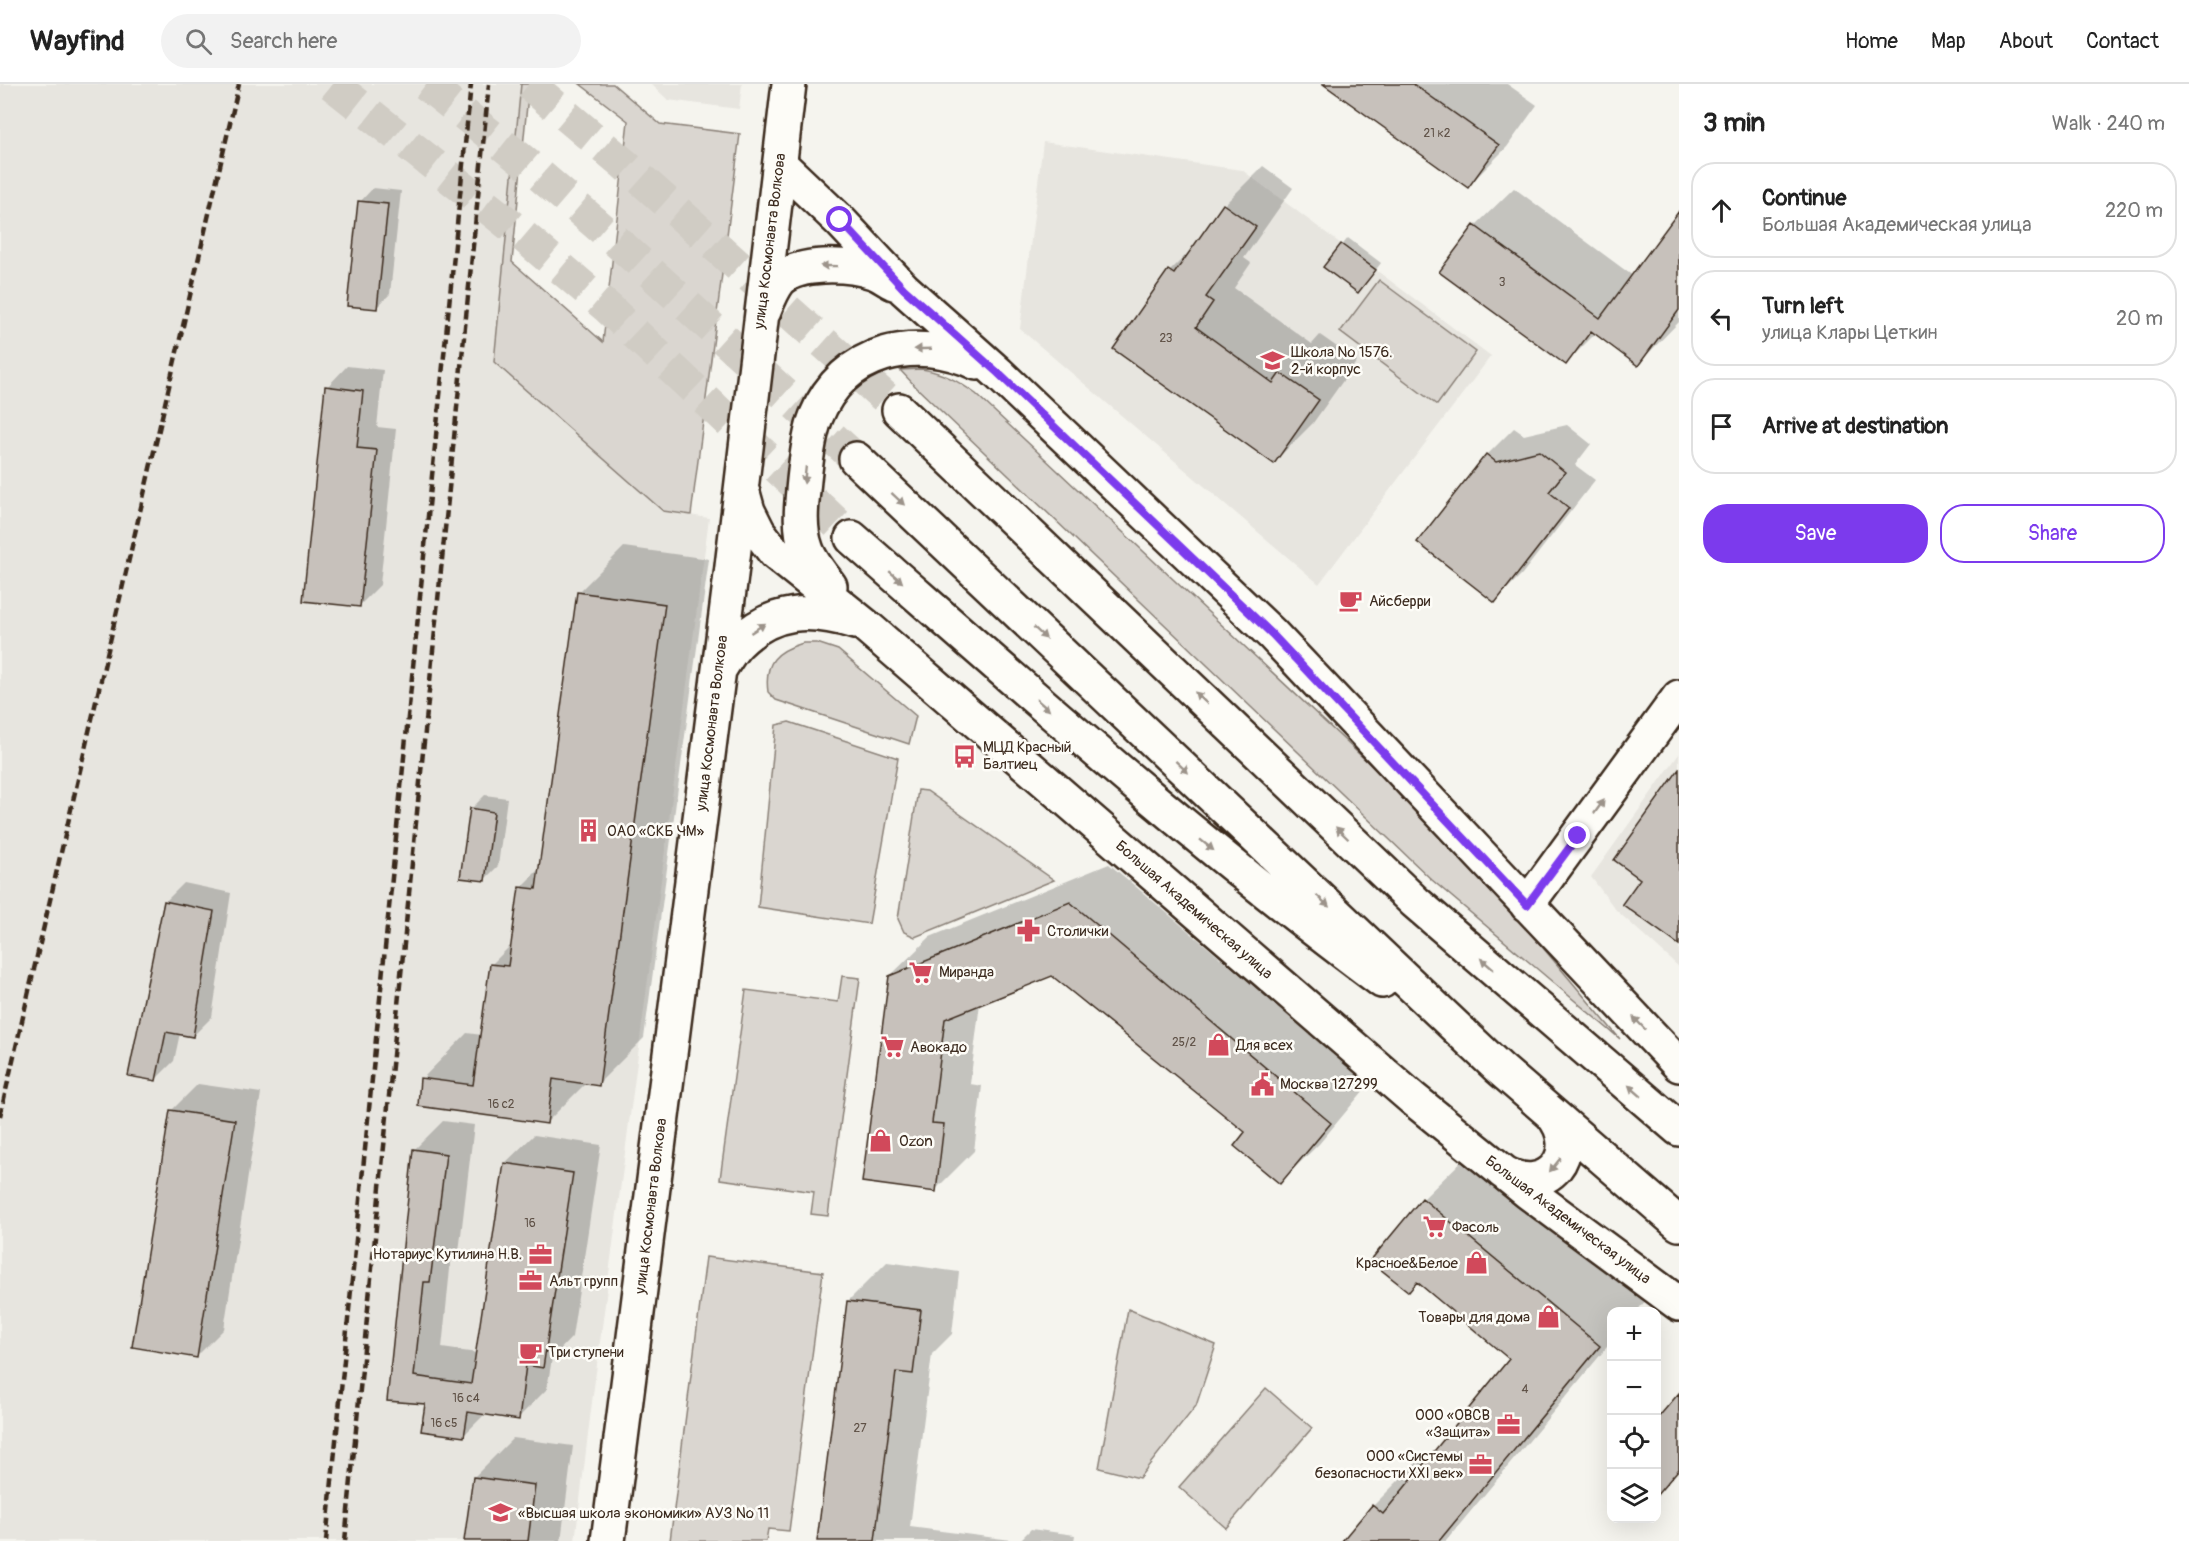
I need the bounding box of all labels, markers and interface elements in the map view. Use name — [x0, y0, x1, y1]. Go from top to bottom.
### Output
search box — [161, 14, 581, 68]
text: Wayfind — [30, 24, 125, 59]
icon: search — [182, 25, 215, 58]
text: Search here — [230, 27, 337, 55]
text: Home — [1845, 28, 1898, 55]
text: Map — [1931, 28, 1966, 55]
text: About — [1999, 28, 2053, 55]
text: Contact — [2086, 28, 2159, 55]
text: 3 min — [1703, 107, 1765, 139]
text: Walk · 240 m — [2052, 111, 2165, 136]
house number: 21 к2 — [1424, 126, 1451, 141]
street label: улица Космонавта Волкова — [750, 152, 790, 331]
text: Continue — [1762, 184, 1846, 212]
icon: ahead — [1705, 194, 1738, 227]
text: 220 m — [2105, 198, 2163, 223]
route start — [826, 206, 852, 232]
text: Большая Академическая улица — [1762, 212, 2031, 237]
one-way arrow — [820, 262, 839, 271]
house number: 3 — [1499, 275, 1506, 290]
text: Turn left — [1762, 292, 1844, 320]
icon: left — [1705, 302, 1738, 335]
text: 20 m — [2116, 306, 2163, 331]
text: улица Клары Цеткин — [1762, 320, 1937, 345]
house number: 23 — [1159, 331, 1173, 346]
place label: Школа № 1576. 2-й корпус — [1291, 343, 1393, 379]
one-way arrow — [914, 344, 933, 354]
school or university icon: Школа № 1576. 2-й корпус — [1260, 348, 1286, 374]
icon: arrive — [1705, 410, 1738, 443]
text: Arrive at destination — [1762, 412, 1948, 440]
one-way arrow — [800, 465, 810, 484]
one-way arrow — [891, 492, 905, 506]
button: Save — [1703, 504, 1928, 563]
button: Share — [1940, 504, 2165, 563]
one-way arrow — [888, 570, 903, 583]
cafe icon: Айсберри — [1338, 588, 1364, 614]
place label: Айсберри — [1369, 592, 1431, 611]
one-way arrow — [749, 622, 765, 634]
one-way arrow — [1033, 626, 1047, 640]
street label: улица Космонавта Волкова — [692, 634, 732, 813]
one-way arrow — [1195, 692, 1209, 706]
one-way arrow — [1035, 698, 1050, 711]
place label: МЦД Красный Балтиец — [983, 738, 1071, 774]
bus stop icon: МЦД Красный Балтиец — [952, 743, 978, 769]
one-way arrow — [1174, 760, 1188, 774]
one-way arrow — [1593, 800, 1605, 816]
building icon: ОАО «СКБ ЧМ» — [576, 818, 602, 844]
place label: ОАО «СКБ ЧМ» — [607, 822, 704, 841]
route end — [1564, 822, 1590, 848]
one-way arrow — [1335, 826, 1350, 840]
street label: Большая Академическая улица — [1111, 837, 1277, 983]
one-way arrow — [1199, 839, 1215, 852]
one-way arrow — [1316, 894, 1330, 908]
pharmacy icon: Столички — [1016, 918, 1042, 944]
place label: Столички — [1047, 922, 1109, 941]
one-way arrow — [1480, 958, 1495, 971]
supermarket icon: Миранда — [908, 959, 934, 985]
place label: Миранда — [939, 963, 994, 982]
one-way arrow — [1632, 1016, 1646, 1030]
shop icon: Для всех — [1205, 1032, 1231, 1058]
supermarket icon: Авокадо — [879, 1034, 905, 1060]
house number: 25/2 — [1172, 1035, 1196, 1050]
place label: Для всех — [1235, 1036, 1293, 1055]
place label: Авокадо — [910, 1038, 967, 1057]
public building icon: Москва 127299 — [1249, 1071, 1275, 1097]
place label: Москва 127299 — [1280, 1075, 1378, 1094]
one-way arrow — [1628, 1085, 1643, 1098]
house number: 16 с2 — [487, 1097, 515, 1112]
street label: улица Космонавта Волкова — [631, 1117, 671, 1296]
shop icon: Ozon — [868, 1128, 894, 1154]
place label: Ozon — [899, 1132, 933, 1151]
street label: Большая Академическая улица — [1482, 1152, 1654, 1288]
one-way arrow — [1549, 1158, 1562, 1173]
supermarket icon: Фасоль — [1421, 1214, 1447, 1240]
house number: 16 — [524, 1216, 536, 1231]
place label: Фасоль — [1452, 1218, 1500, 1237]
office icon: Нотариус Кутилина Н.В. — [527, 1241, 553, 1267]
place label: Нотариус Кутилина Н.В. — [373, 1245, 522, 1264]
shop icon: Красное&Белое — [1463, 1250, 1489, 1276]
place label: Красное&Белое — [1356, 1254, 1459, 1273]
office icon: Альт групп — [518, 1268, 544, 1294]
place label: Альт групп — [549, 1272, 618, 1291]
shop icon: Товары для дома — [1535, 1304, 1561, 1330]
map controls — [1607, 1307, 1661, 1523]
button: + — [1607, 1307, 1661, 1361]
place label: Товары для дома — [1418, 1308, 1530, 1327]
cafe icon: Три ступени — [517, 1339, 543, 1365]
place label: Три ступени — [548, 1343, 624, 1362]
button: − — [1607, 1361, 1661, 1415]
house number: 4 — [1522, 1382, 1529, 1397]
house number: 16 с4 — [452, 1391, 480, 1406]
place label: ООО «ОВСВ «Защита» — [1415, 1406, 1490, 1442]
office icon: ООО «ОВСВ «Защита» — [1495, 1411, 1521, 1437]
button: locate — [1607, 1415, 1661, 1469]
house number: 16 с5 — [431, 1416, 457, 1431]
house number: 27 — [853, 1421, 867, 1436]
place label: ООО «Системы безопасности XXI век» — [1315, 1447, 1463, 1483]
office icon: ООО «Системы безопасности XXI век» — [1468, 1452, 1494, 1478]
button: layers — [1607, 1469, 1661, 1523]
school or university icon: «Высшая школа экономики» АУЗ № 11 — [487, 1500, 513, 1526]
place label: «Высшая школа экономики» АУЗ № 11 — [518, 1504, 769, 1523]

